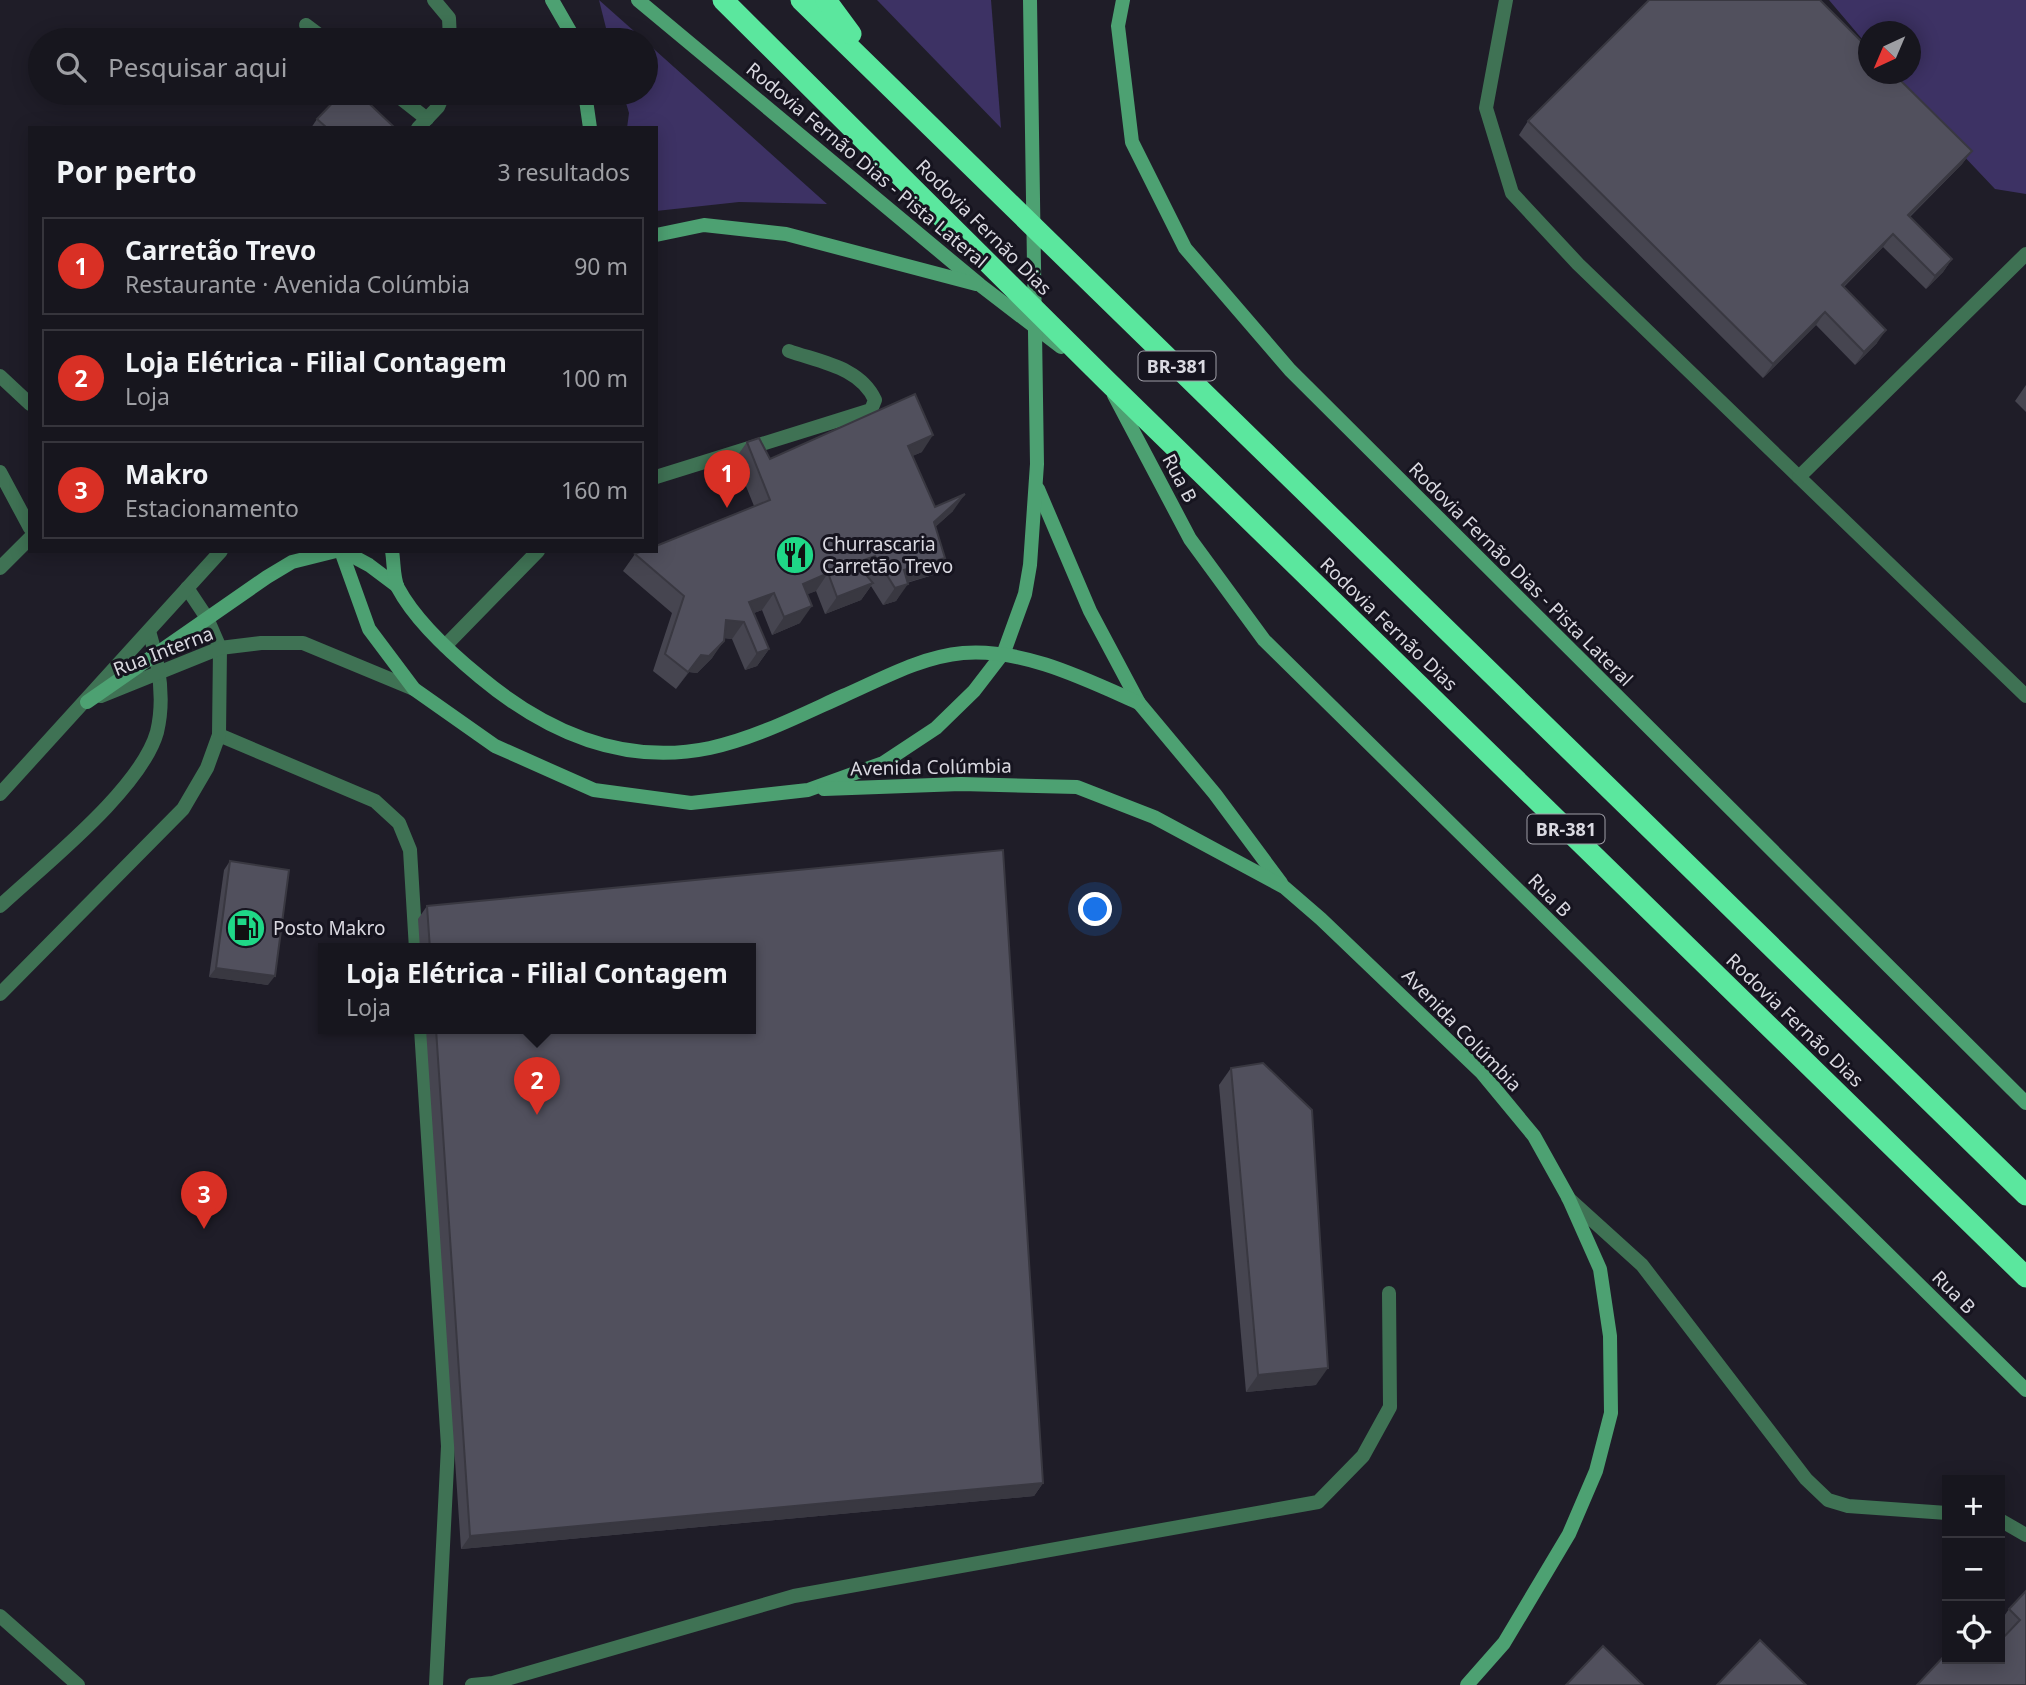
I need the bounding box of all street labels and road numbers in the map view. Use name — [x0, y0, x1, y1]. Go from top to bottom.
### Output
street label: Rodovia Fernão Dias - Pista Lateral — [742, 58, 992, 272]
street label: Rodovia Fernão Dias — [912, 155, 1056, 299]
road number: BR-381 — [1138, 352, 1216, 380]
street label: Rua B — [1156, 449, 1204, 507]
street label: Rodovia Fernão Dias - Pista Lateral — [1403, 456, 1639, 692]
street label: Rodovia Fernão Dias — [1314, 551, 1464, 697]
street label: Rua Interna — [109, 620, 217, 682]
street label: Avenida Colúmbia — [850, 753, 1012, 781]
road number: BR-381 — [1528, 814, 1604, 844]
street label: Rua B — [1523, 868, 1577, 922]
street label: Rodovia Fernão Dias — [1720, 947, 1870, 1093]
street label: Avenida Colúmbia — [1397, 963, 1527, 1097]
street label: Rua B — [1927, 1265, 1981, 1319]

